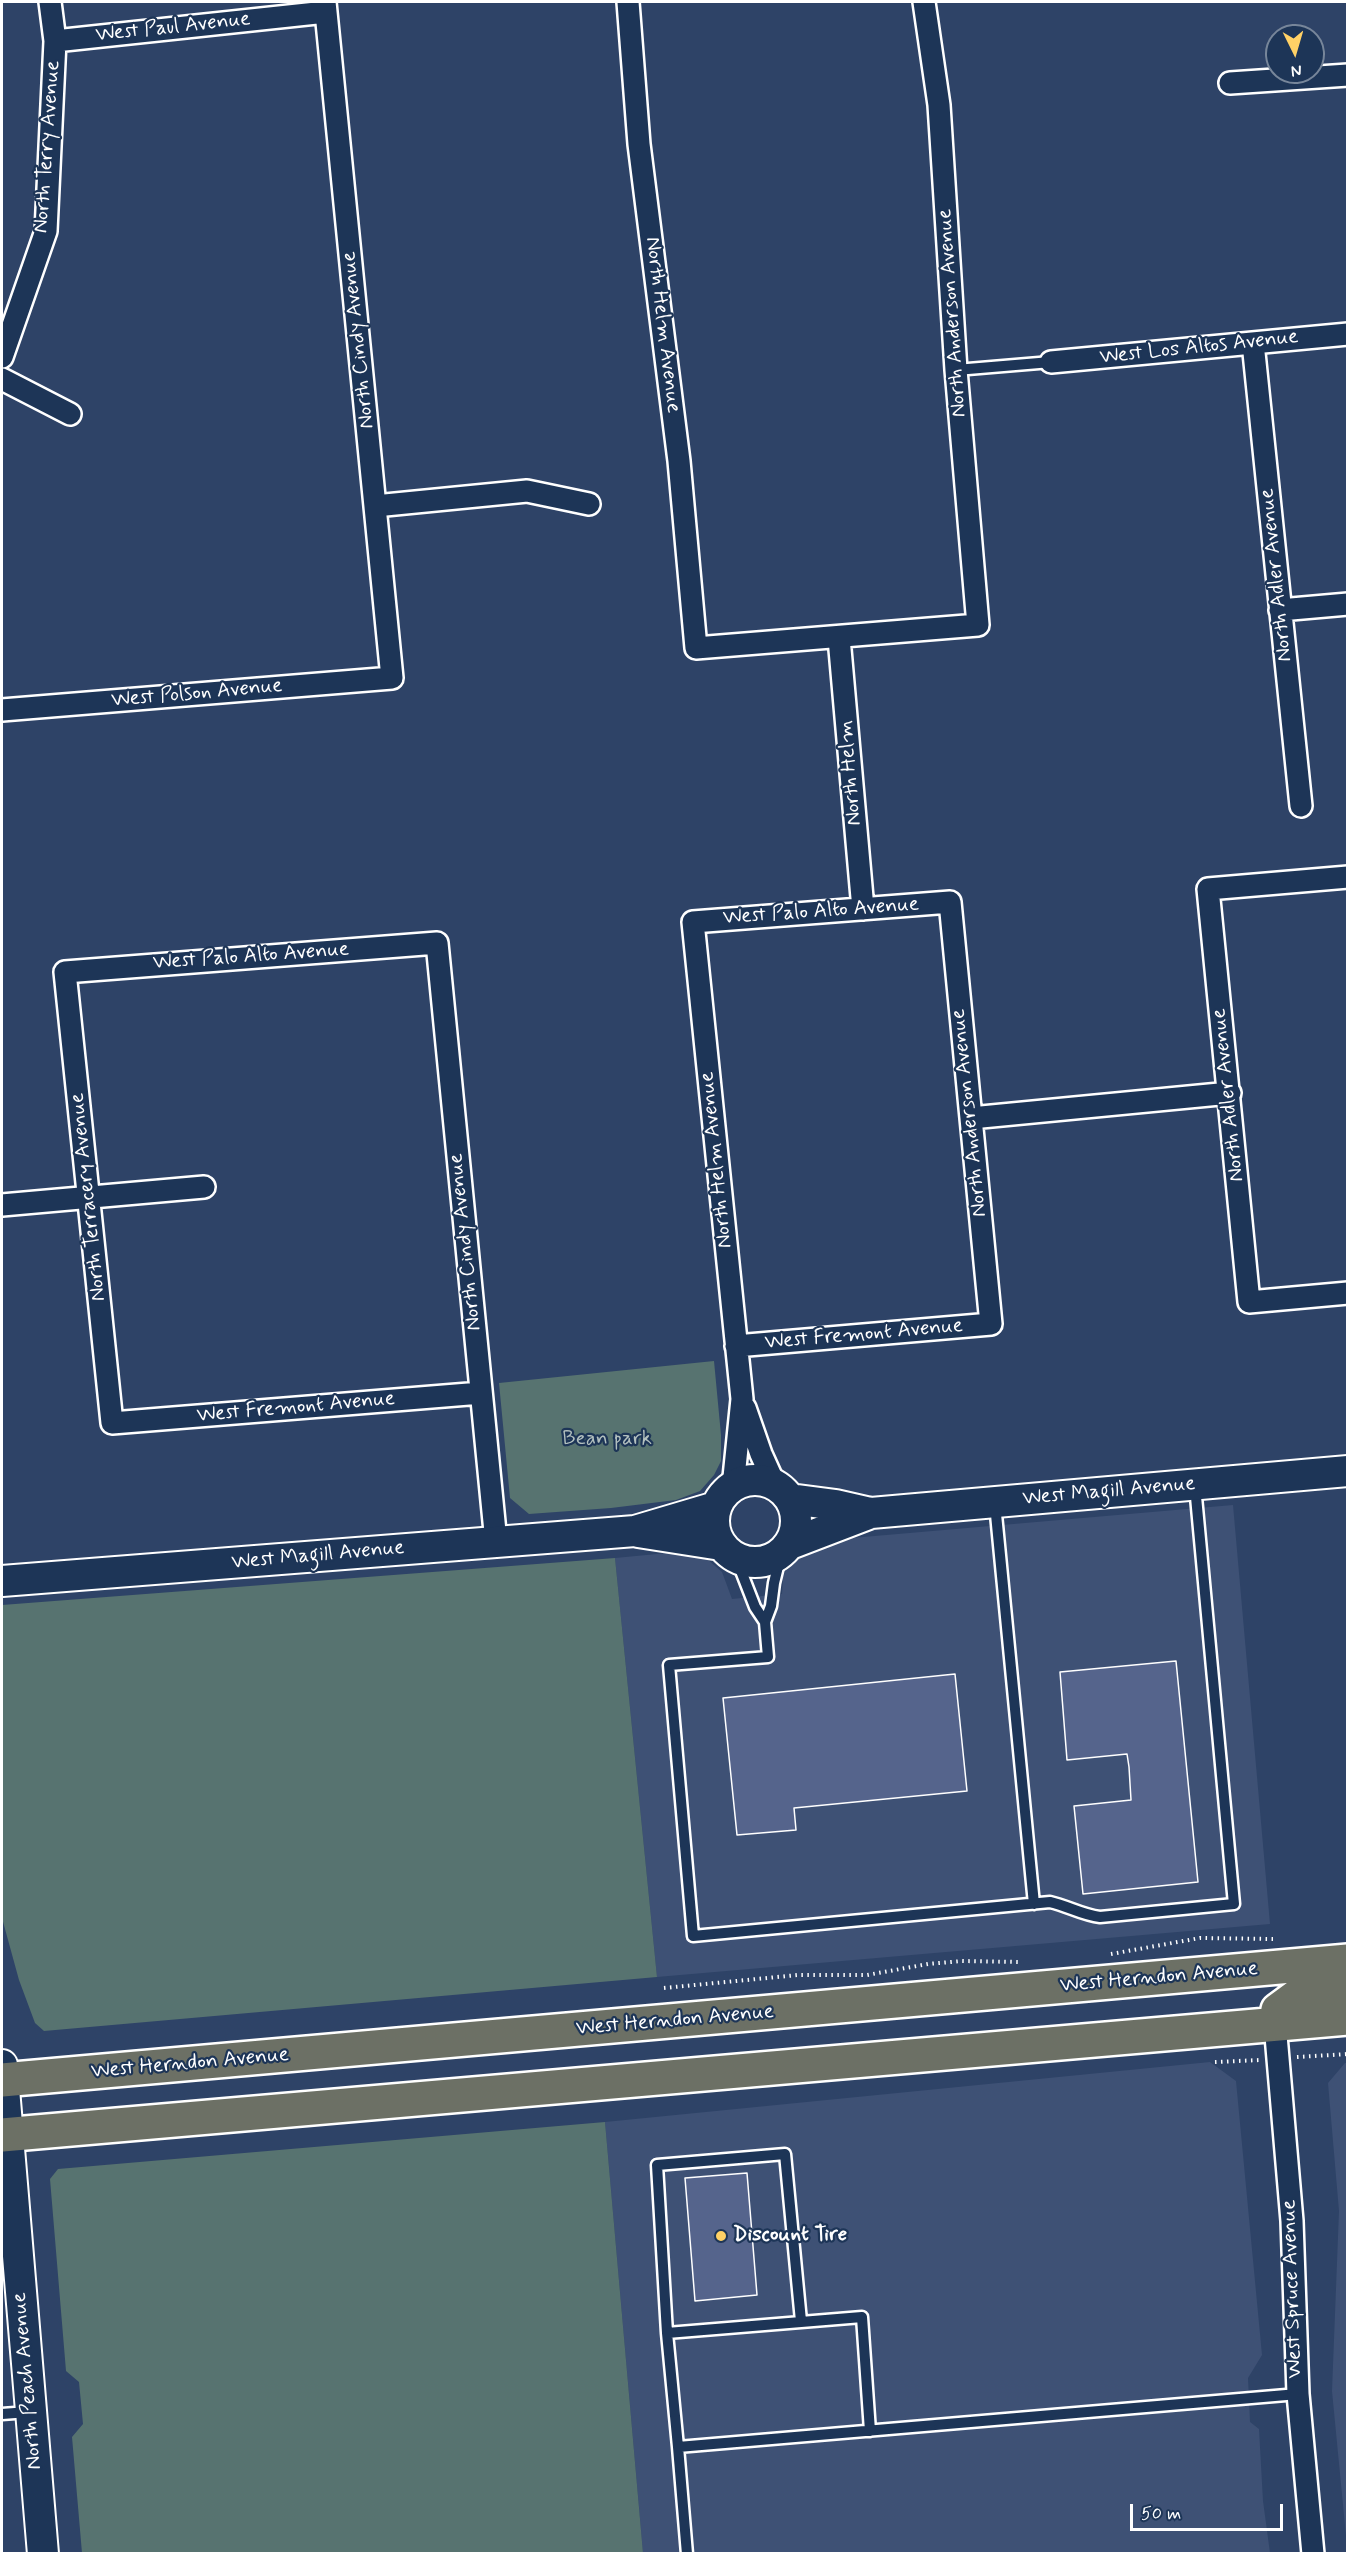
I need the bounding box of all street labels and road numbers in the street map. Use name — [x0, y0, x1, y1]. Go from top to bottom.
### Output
street label: West Paul Avenue — [94, 7, 252, 49]
street label: North Terry Avenue — [29, 60, 67, 234]
street label: North Anderson Avenue — [933, 208, 973, 418]
street label: North Helm Avenue — [639, 235, 685, 415]
street label: North Cindy Avenue — [337, 250, 381, 430]
street label: West Los Altos Avenue — [1098, 325, 1300, 371]
street label: North Adler Avenue — [1255, 487, 1299, 663]
street label: West Polson Avenue — [110, 674, 284, 714]
street label: North Helm — [834, 719, 868, 827]
street label: West Palo Alto Avenue — [722, 893, 920, 931]
street label: West Palo Alto Avenue — [152, 938, 350, 976]
street label: North Adler Avenue — [1207, 1007, 1251, 1183]
street label: North Anderson Avenue — [947, 1008, 993, 1218]
street label: North Helm Avenue — [695, 1070, 739, 1250]
street label: North Terracery Avenue — [66, 1091, 112, 1303]
street label: North Cindy Avenue — [444, 1152, 488, 1332]
street label: West Fremont Avenue — [764, 1314, 964, 1356]
street label: West Fremont Avenue — [196, 1387, 396, 1429]
street label: West Magill Avenue — [1021, 1472, 1197, 1512]
street label: West Magill Avenue — [230, 1536, 406, 1576]
street label: West Herndon Avenue — [1059, 1957, 1259, 1999]
street label: West Herndon Avenue — [575, 2000, 775, 2042]
street label: West Herndon Avenue — [90, 2043, 290, 2085]
street label: West Spruce Avenue — [1277, 2199, 1309, 2379]
street label: North Peach Avenue — [8, 2291, 48, 2471]

